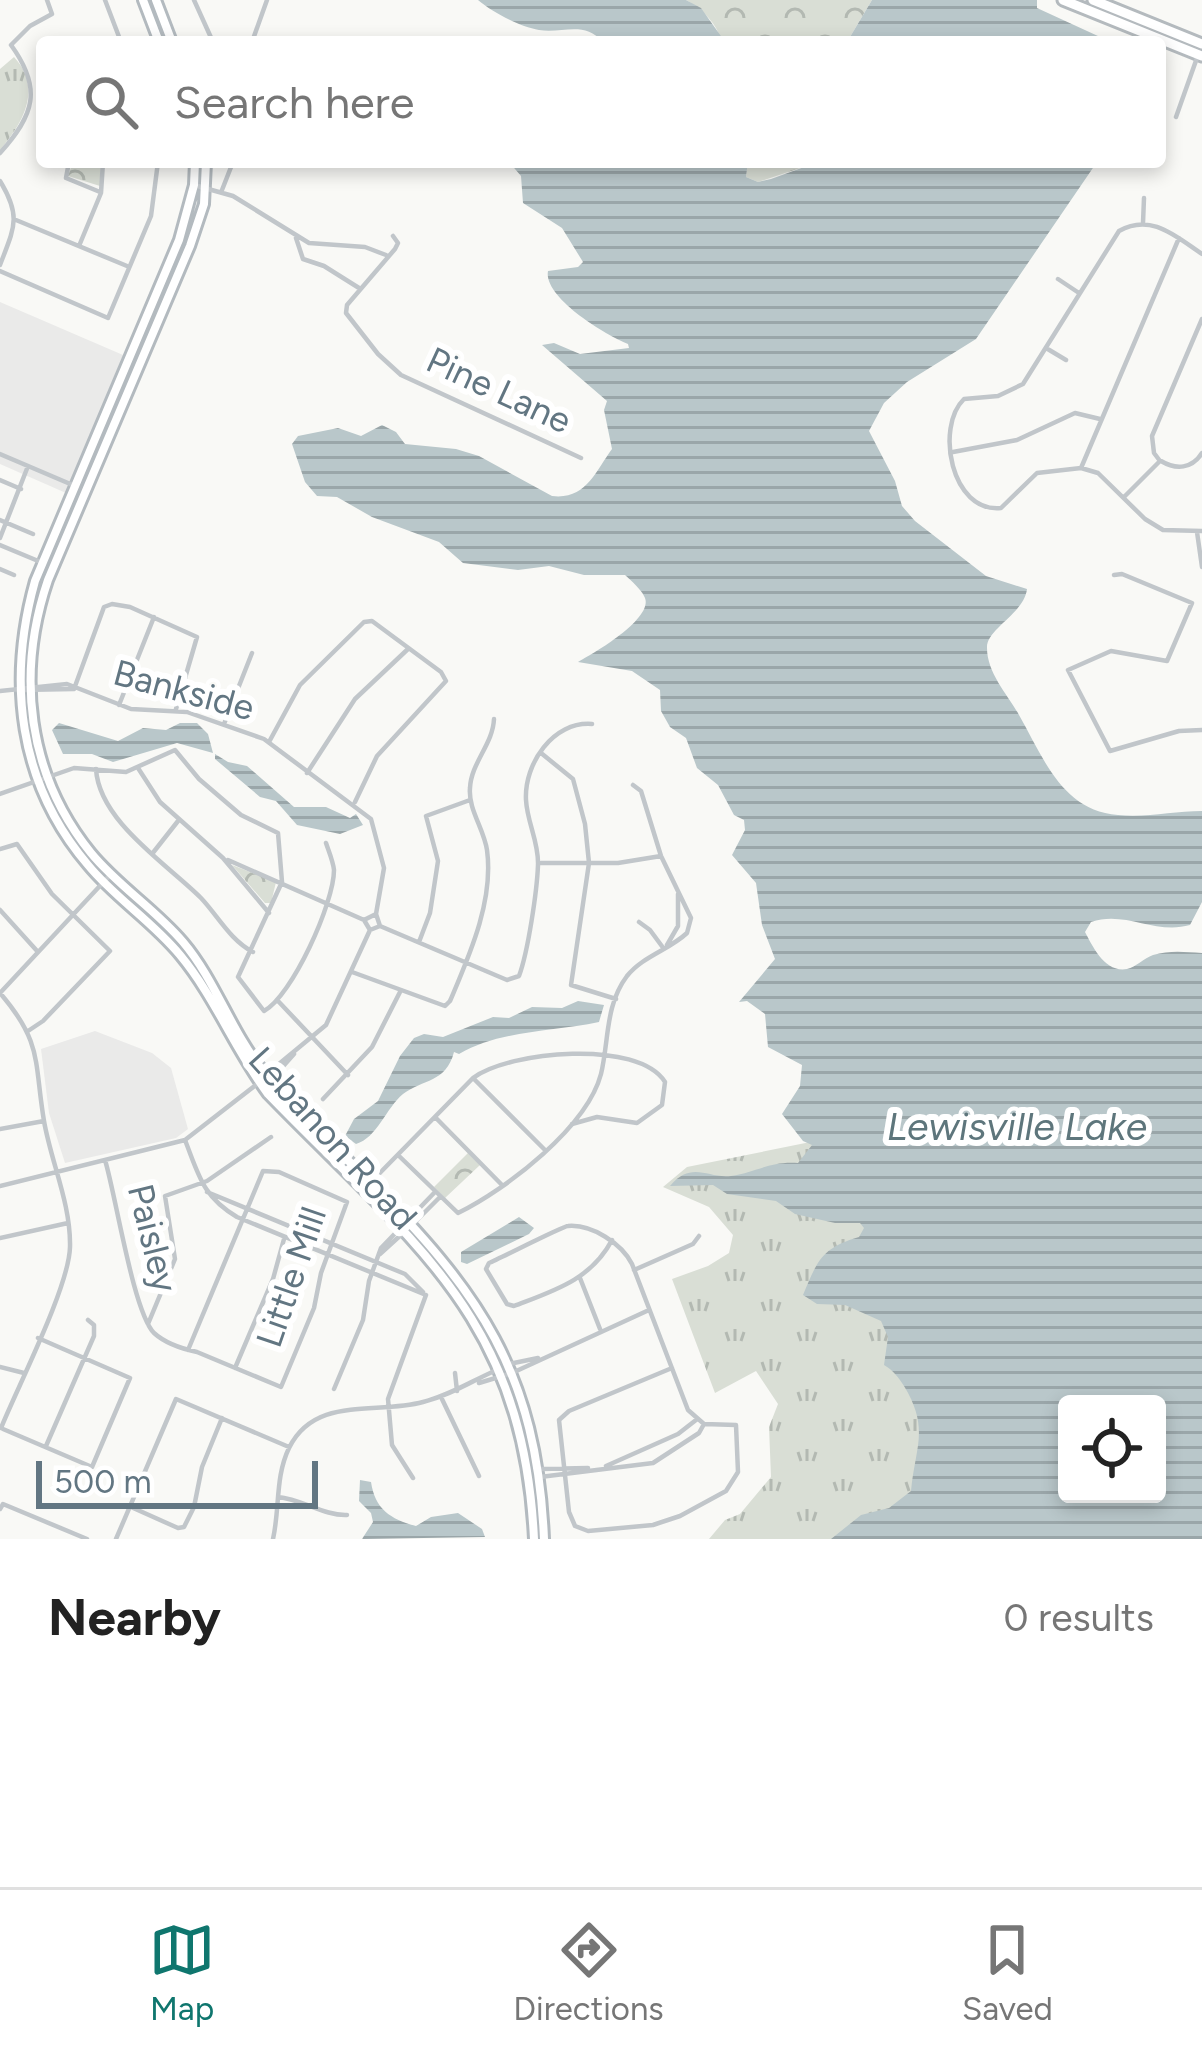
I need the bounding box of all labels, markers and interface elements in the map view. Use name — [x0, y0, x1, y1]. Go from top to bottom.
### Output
search box — [36, 36, 1166, 168]
icon: search — [78, 69, 144, 135]
text: Search here — [174, 75, 414, 129]
street label: Pine Lane — [420, 338, 578, 442]
street label: Bankside — [109, 651, 259, 729]
street label: Lebanon Road — [240, 1038, 426, 1238]
water label: Lewisville Lake — [887, 1103, 1147, 1150]
street label: Paisley — [119, 1179, 187, 1297]
street label: Little Mill — [247, 1201, 335, 1353]
map controls — [1058, 1395, 1166, 1503]
button: locate — [1058, 1395, 1166, 1503]
scale bar — [36, 1455, 318, 1508]
text: 500 m — [54, 1462, 152, 1501]
text: Nearby — [48, 1587, 221, 1648]
text: 0 results — [1003, 1594, 1154, 1641]
tab: Map — [149, 1917, 215, 2028]
tab: Directions — [513, 1917, 664, 2028]
tab: Saved — [962, 1917, 1053, 2028]

